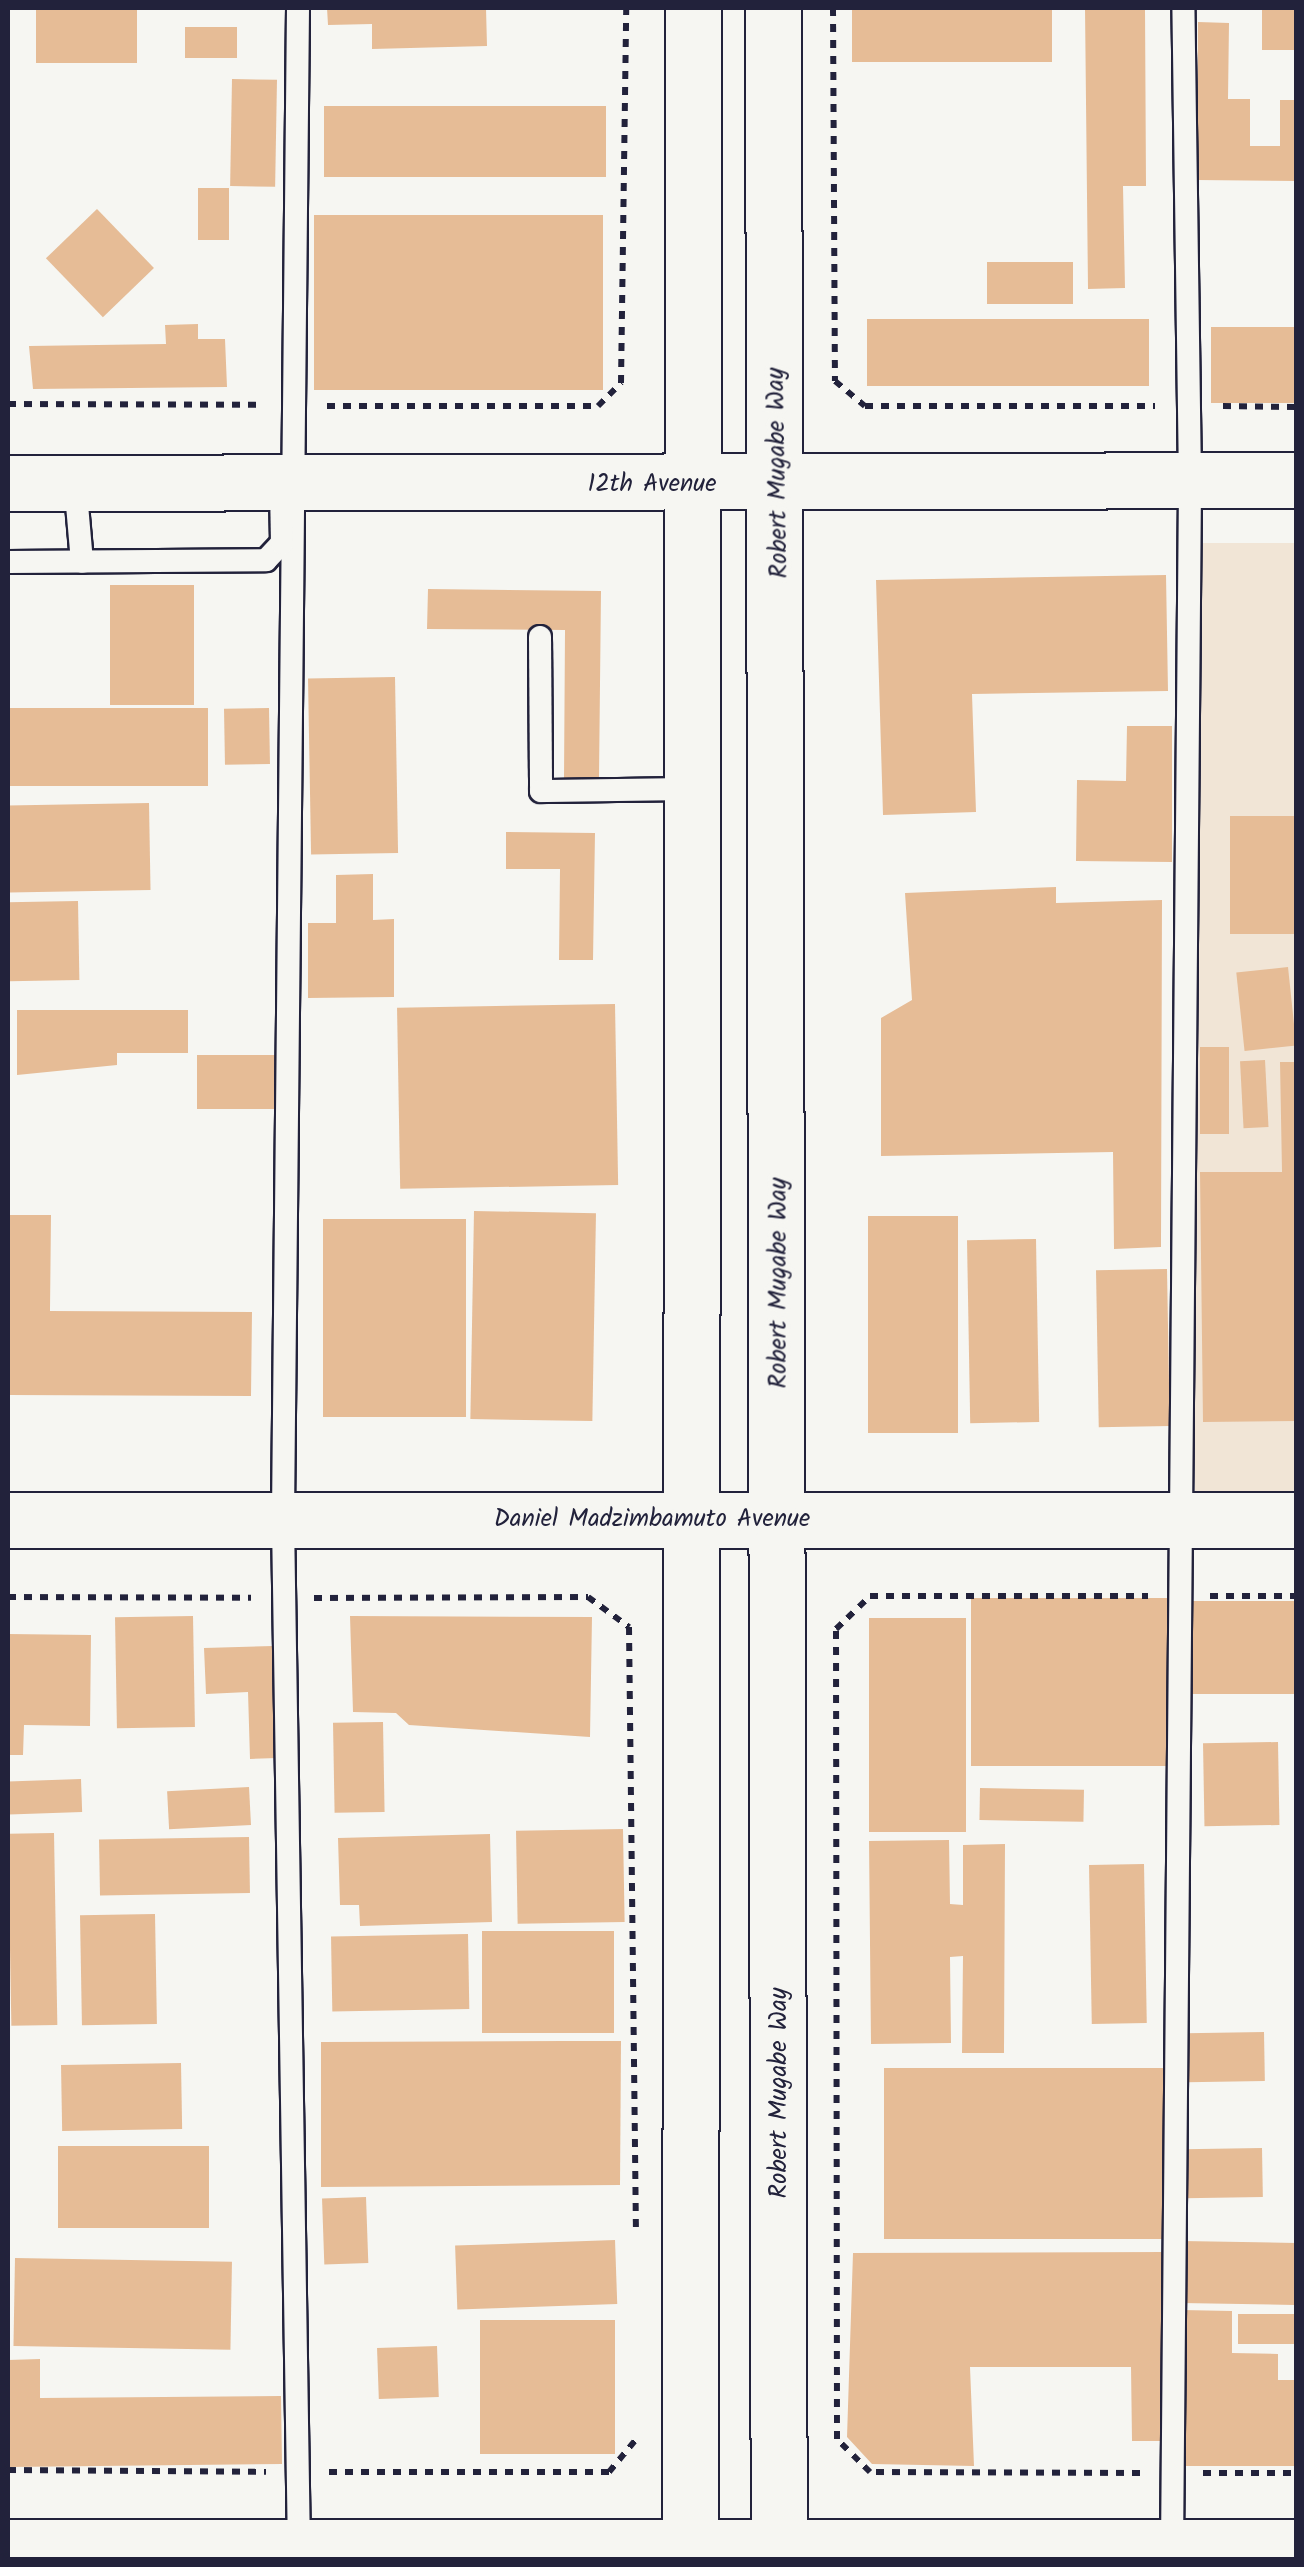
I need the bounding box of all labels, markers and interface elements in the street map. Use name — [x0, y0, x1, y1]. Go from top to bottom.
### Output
street label: Robert Mugabe Way — [761, 367, 795, 579]
street label: 12th Avenue — [587, 469, 717, 499]
street label: Robert Mugabe Way — [764, 1177, 794, 1389]
street label: Daniel Madzimbamuto Avenue — [494, 1504, 810, 1534]
street label: Robert Mugabe Way — [764, 1987, 794, 2199]

